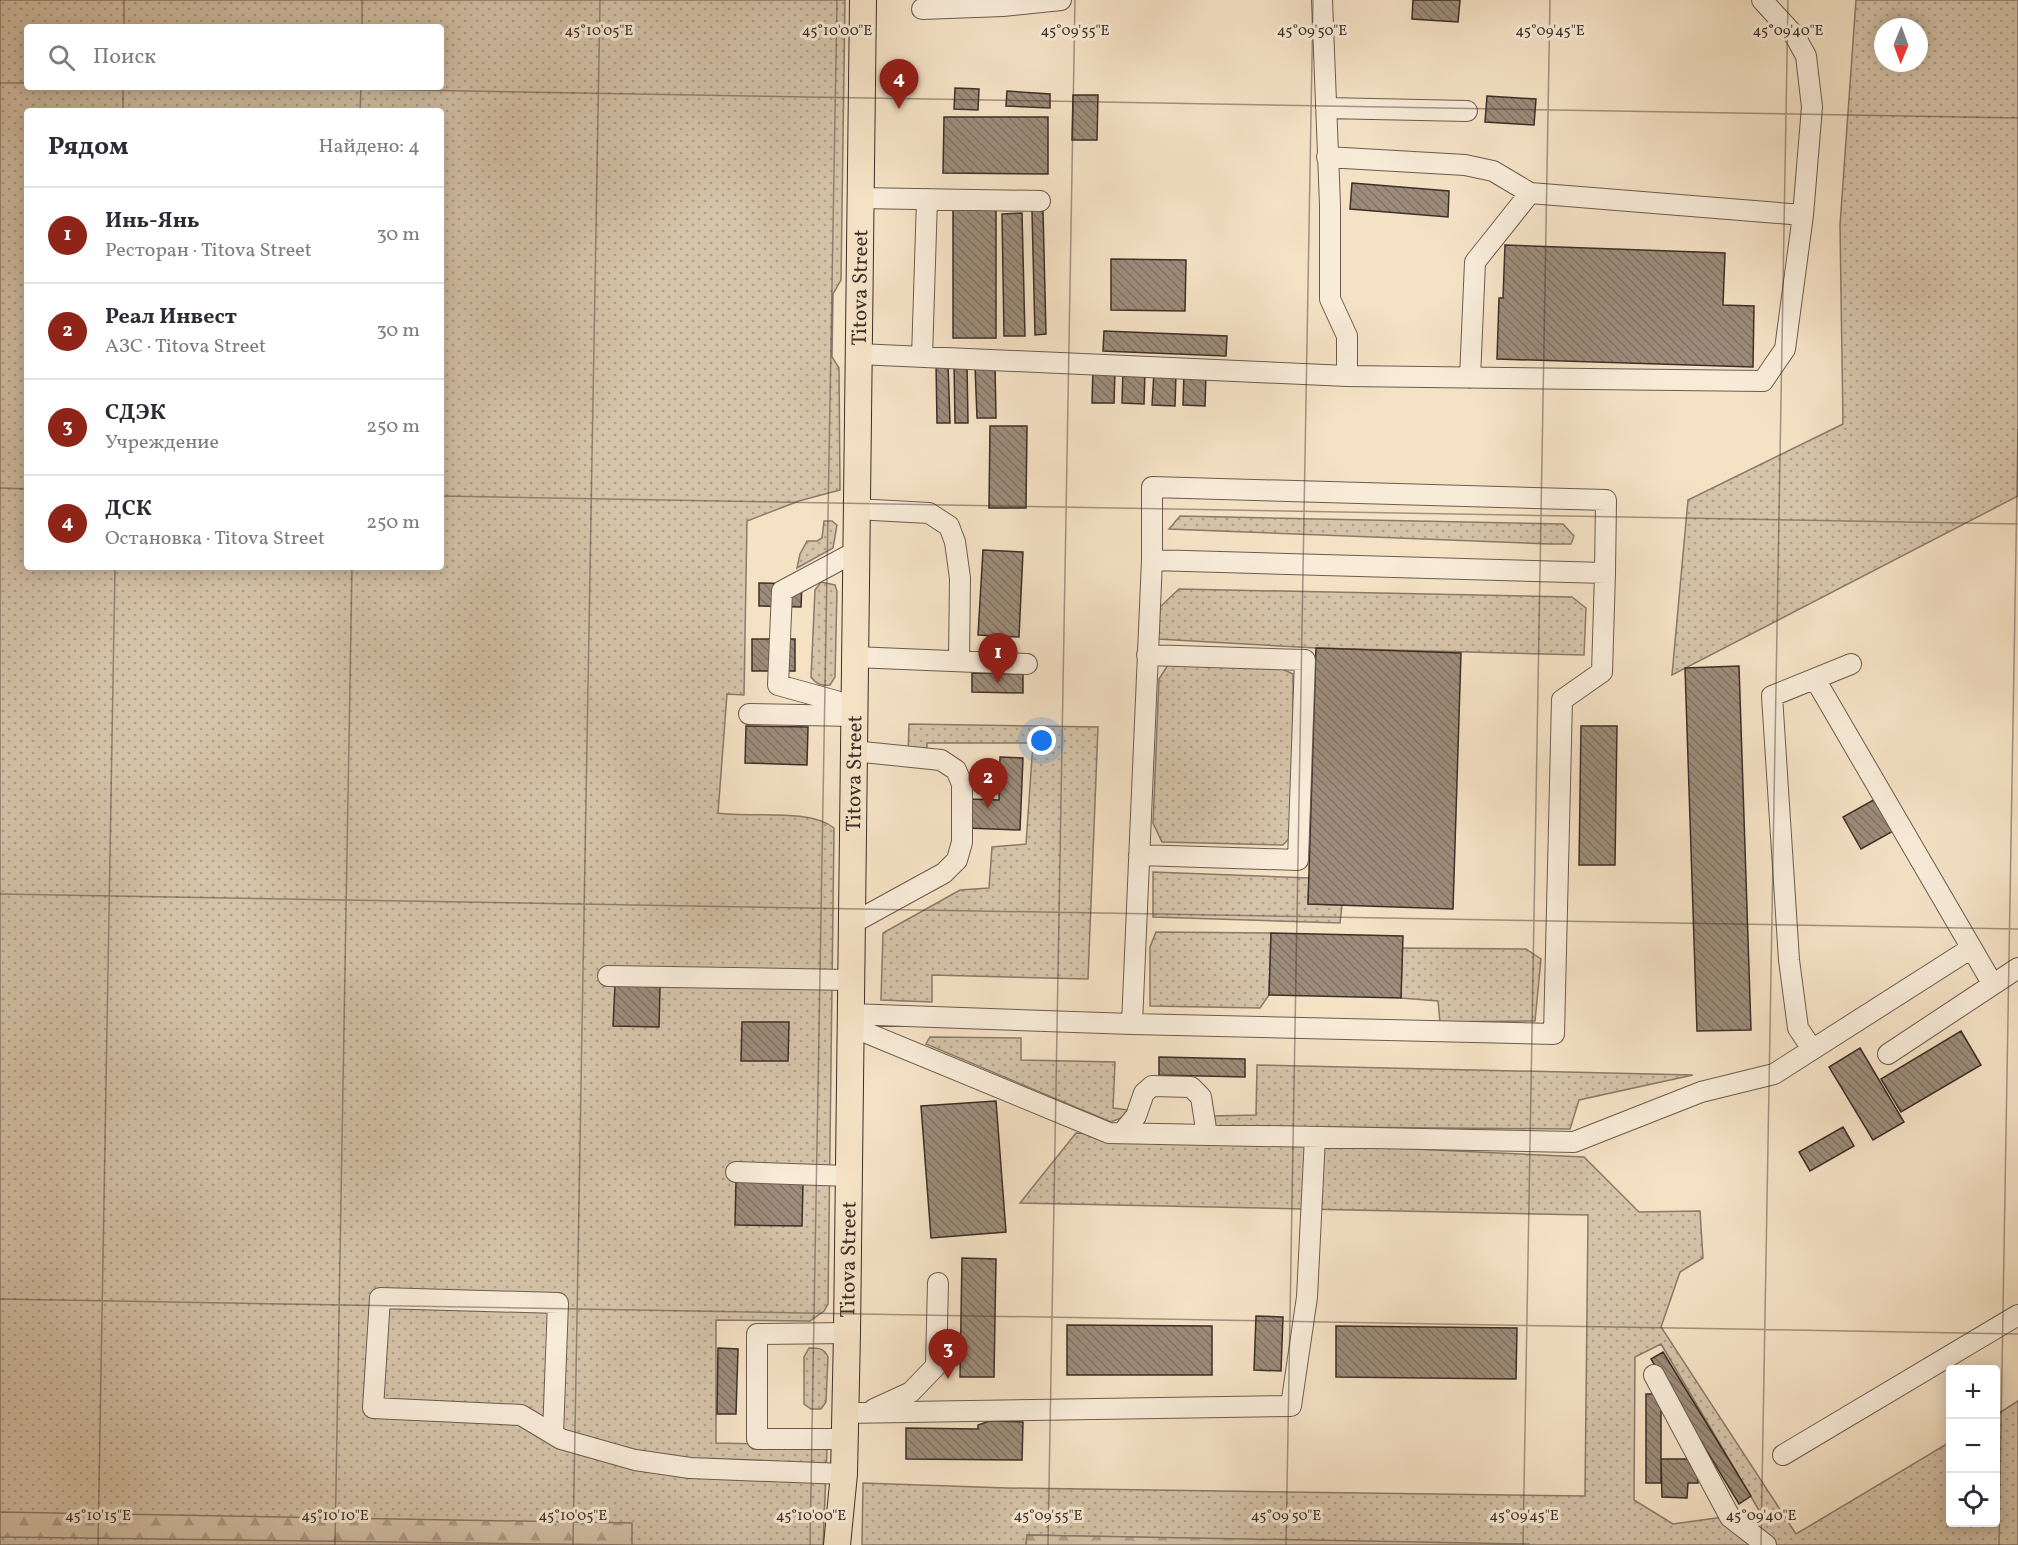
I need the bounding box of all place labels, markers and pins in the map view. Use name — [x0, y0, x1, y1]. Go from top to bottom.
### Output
pin: 4 — [880, 60, 918, 109]
pin: 1 — [978, 634, 1018, 683]
pin: 2 — [968, 758, 1008, 808]
pin: 3 — [928, 1330, 968, 1379]

